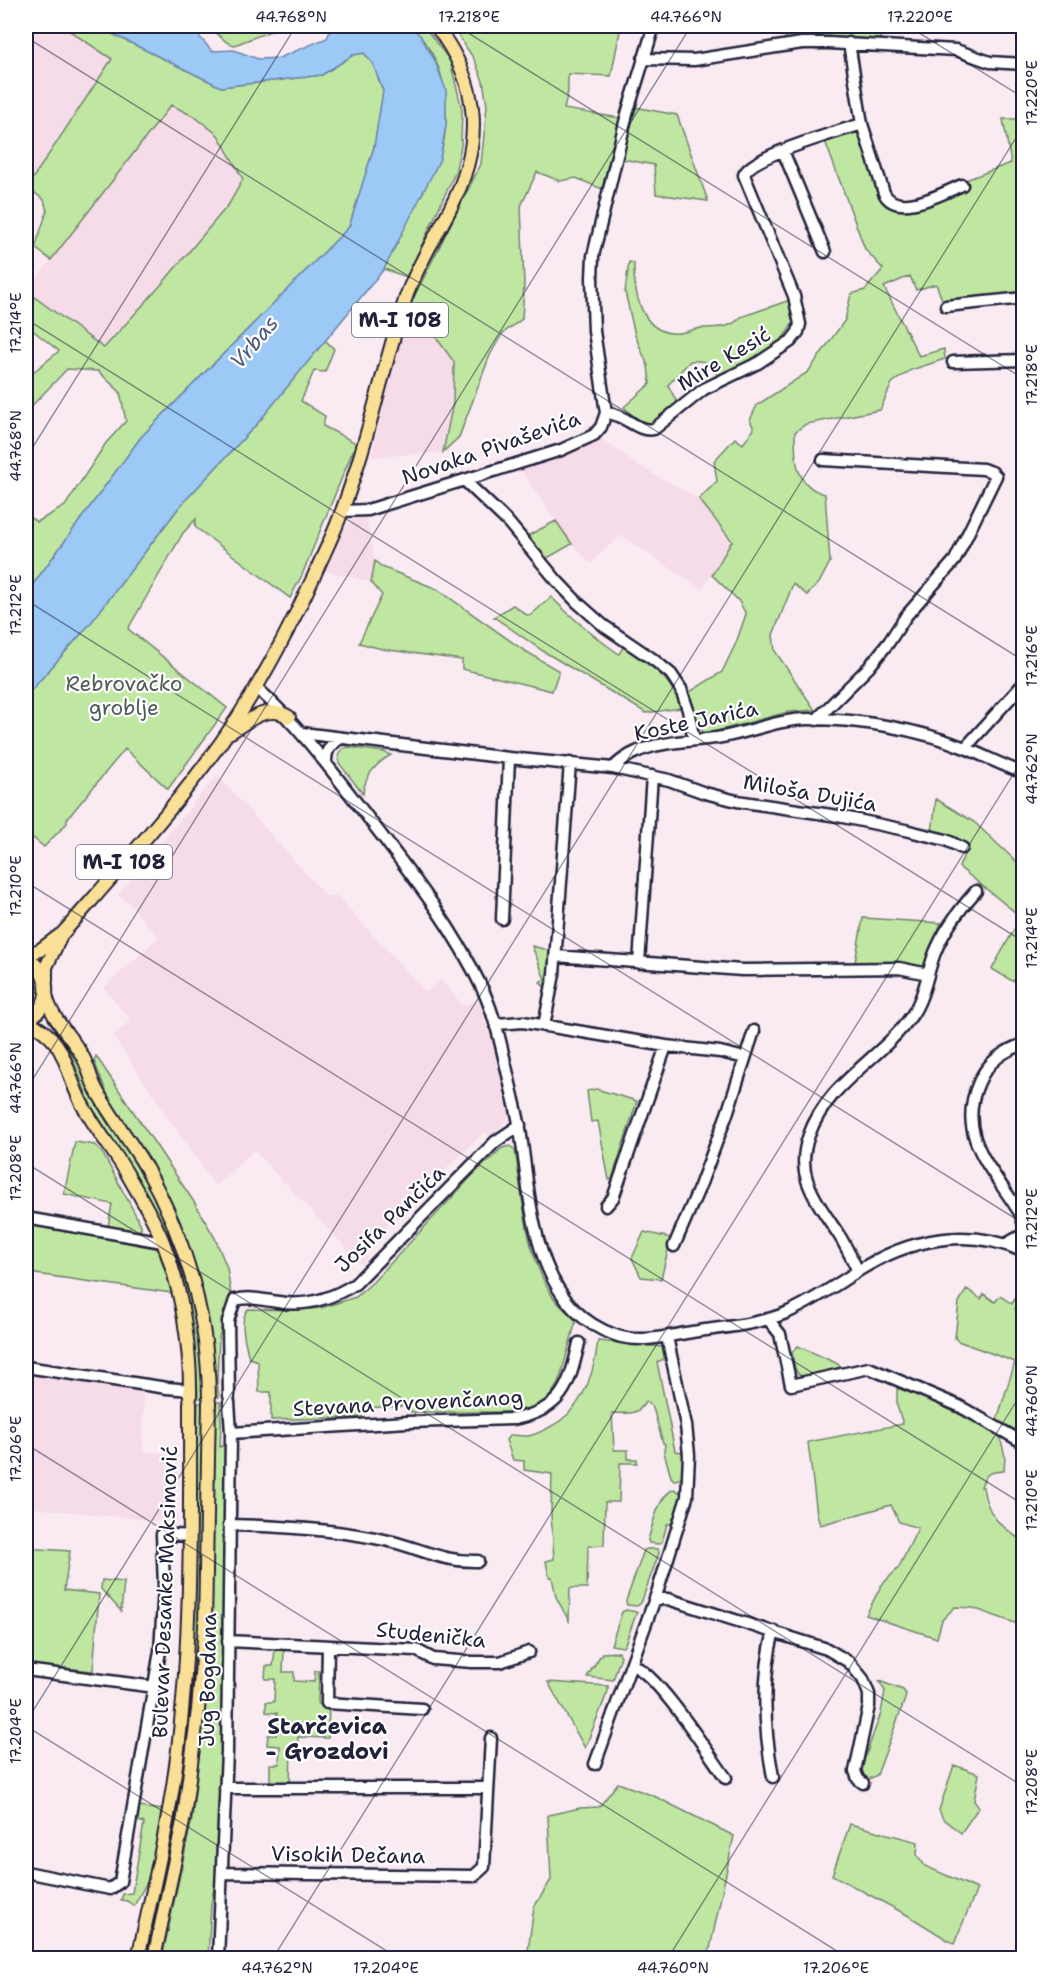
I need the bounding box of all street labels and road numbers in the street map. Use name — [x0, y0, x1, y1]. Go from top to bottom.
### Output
road number: M-I 108 — [352, 303, 448, 337]
street label: Mire Kesić — [672, 320, 776, 398]
street label: Novaka Pivaševića — [398, 404, 584, 492]
street label: Koste Jarića — [631, 694, 761, 748]
street label: Miloša Dujića — [741, 767, 879, 819]
road number: M-I 108 — [76, 845, 172, 879]
street label: Josifa Pančića — [329, 1159, 451, 1279]
street label: Stevana Prvovenčanog — [292, 1383, 524, 1423]
street label: Bulevar Desanke Maksimović — [146, 1445, 184, 1739]
street label: Jug Bogdana — [193, 1613, 223, 1747]
street label: Studenička — [375, 1615, 487, 1655]
street label: Visokih Dečana — [271, 1840, 425, 1870]

